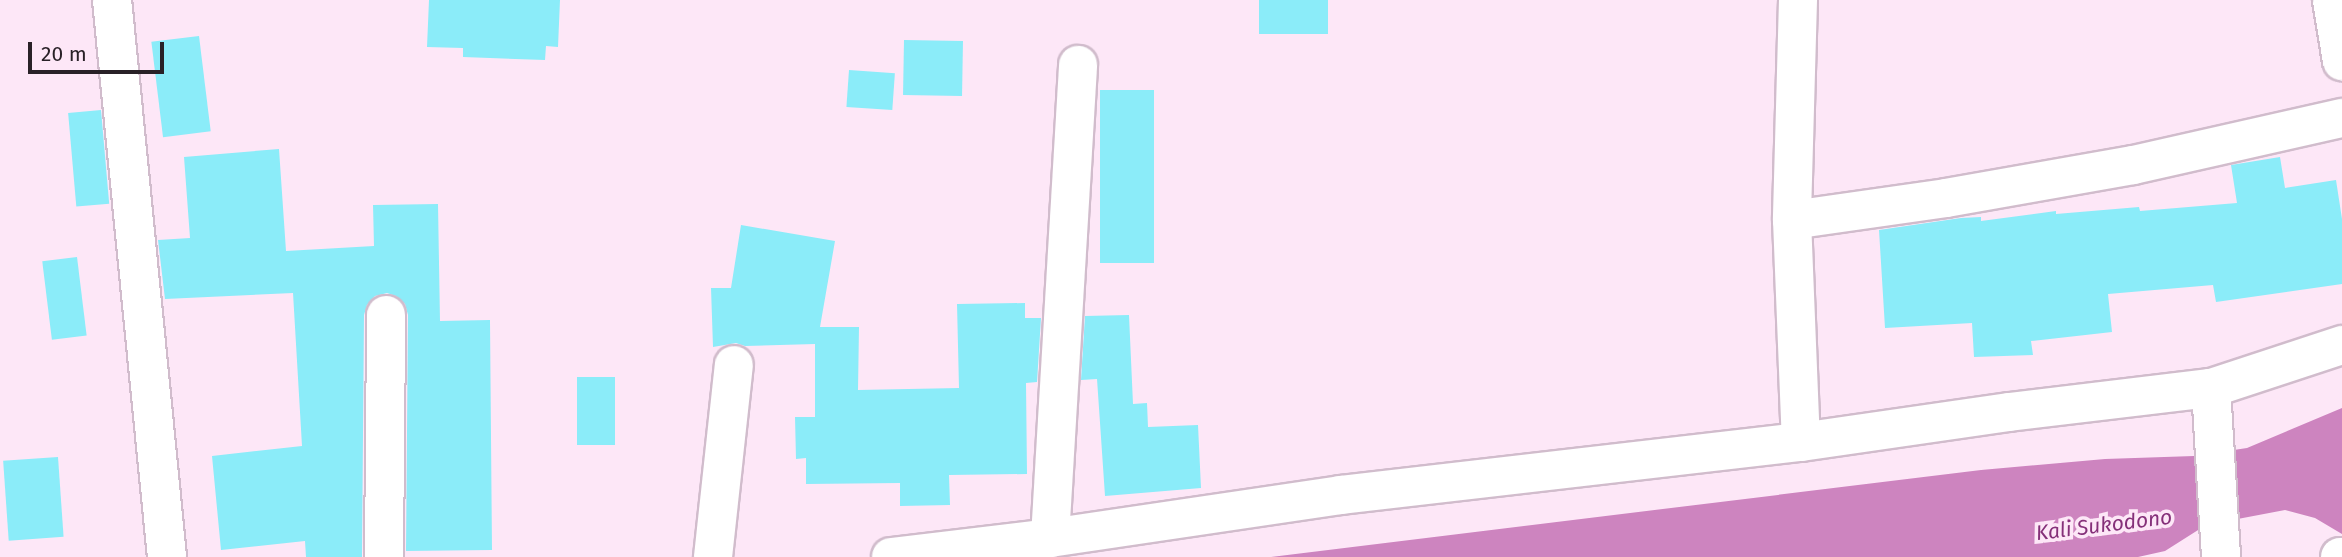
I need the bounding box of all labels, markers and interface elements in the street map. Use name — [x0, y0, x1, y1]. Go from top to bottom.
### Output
scale bar — [32, 28, 168, 72]
text: 20 m — [41, 41, 87, 67]
water label: Kali Sukodono — [2034, 504, 2174, 546]

